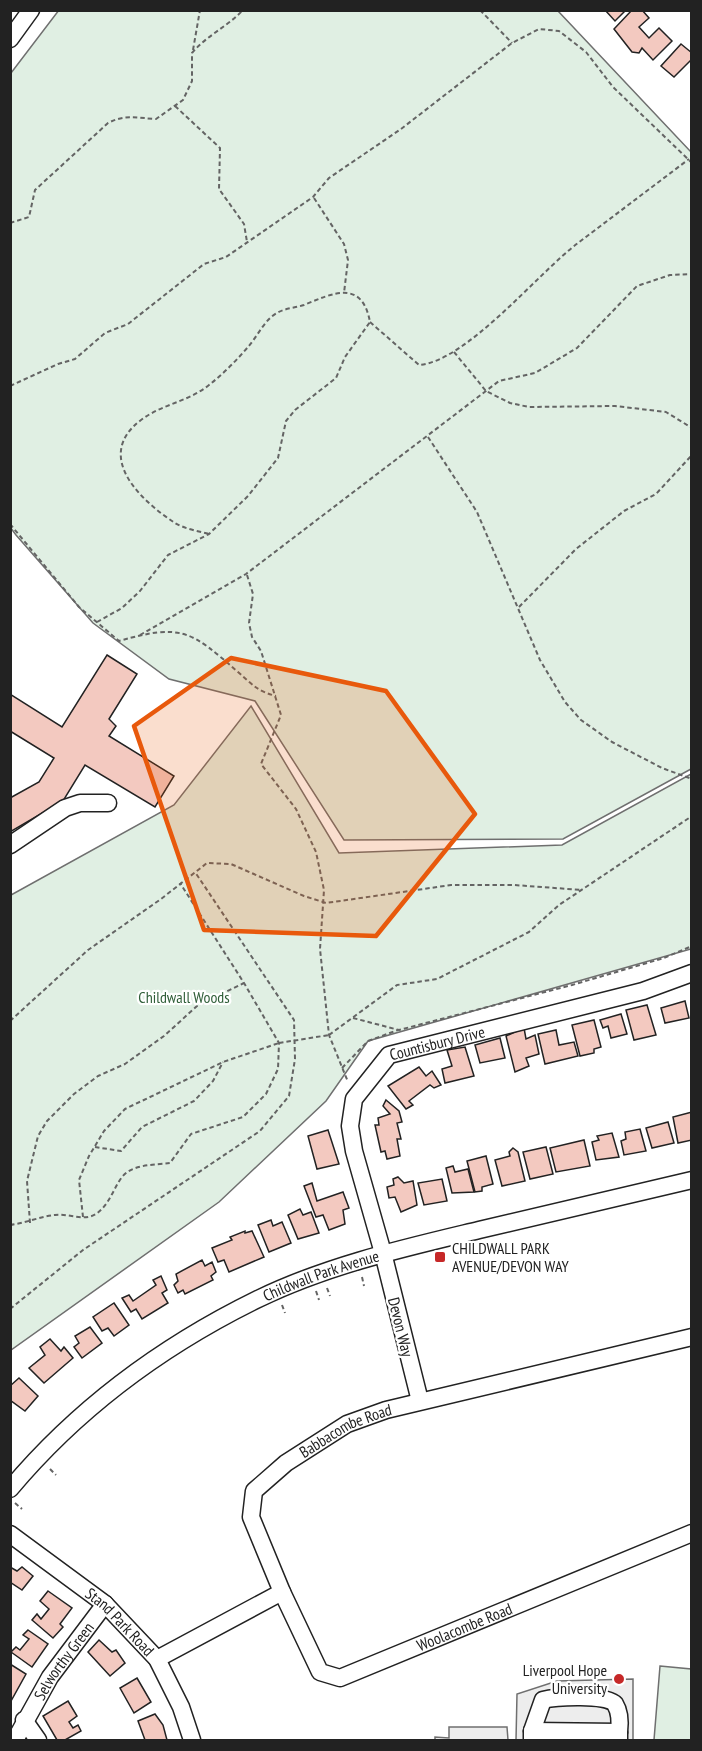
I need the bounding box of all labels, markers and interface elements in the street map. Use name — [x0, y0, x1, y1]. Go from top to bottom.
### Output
park label: Childwall Woods — [138, 987, 230, 1007]
street label: Countisbury Drive — [387, 1021, 487, 1064]
place label: CHILDWALL PARK AVENUE/DEVON WAY — [452, 1238, 570, 1276]
street label: Childwall Park Avenue — [259, 1245, 381, 1305]
marker: CHILDWALL PARK AVENUE/DEVON WAY — [433, 1250, 447, 1264]
street label: Devon Way — [384, 1295, 418, 1359]
street label: Babbacombe Road — [295, 1399, 393, 1462]
street label: Stand Park Road — [82, 1583, 159, 1660]
street label: Woolacombe Road — [414, 1598, 515, 1655]
street label: Selworthy Green — [29, 1618, 98, 1703]
place label: Liverpool Hope University — [523, 1660, 607, 1698]
marker: Liverpool Hope University — [612, 1672, 626, 1686]

